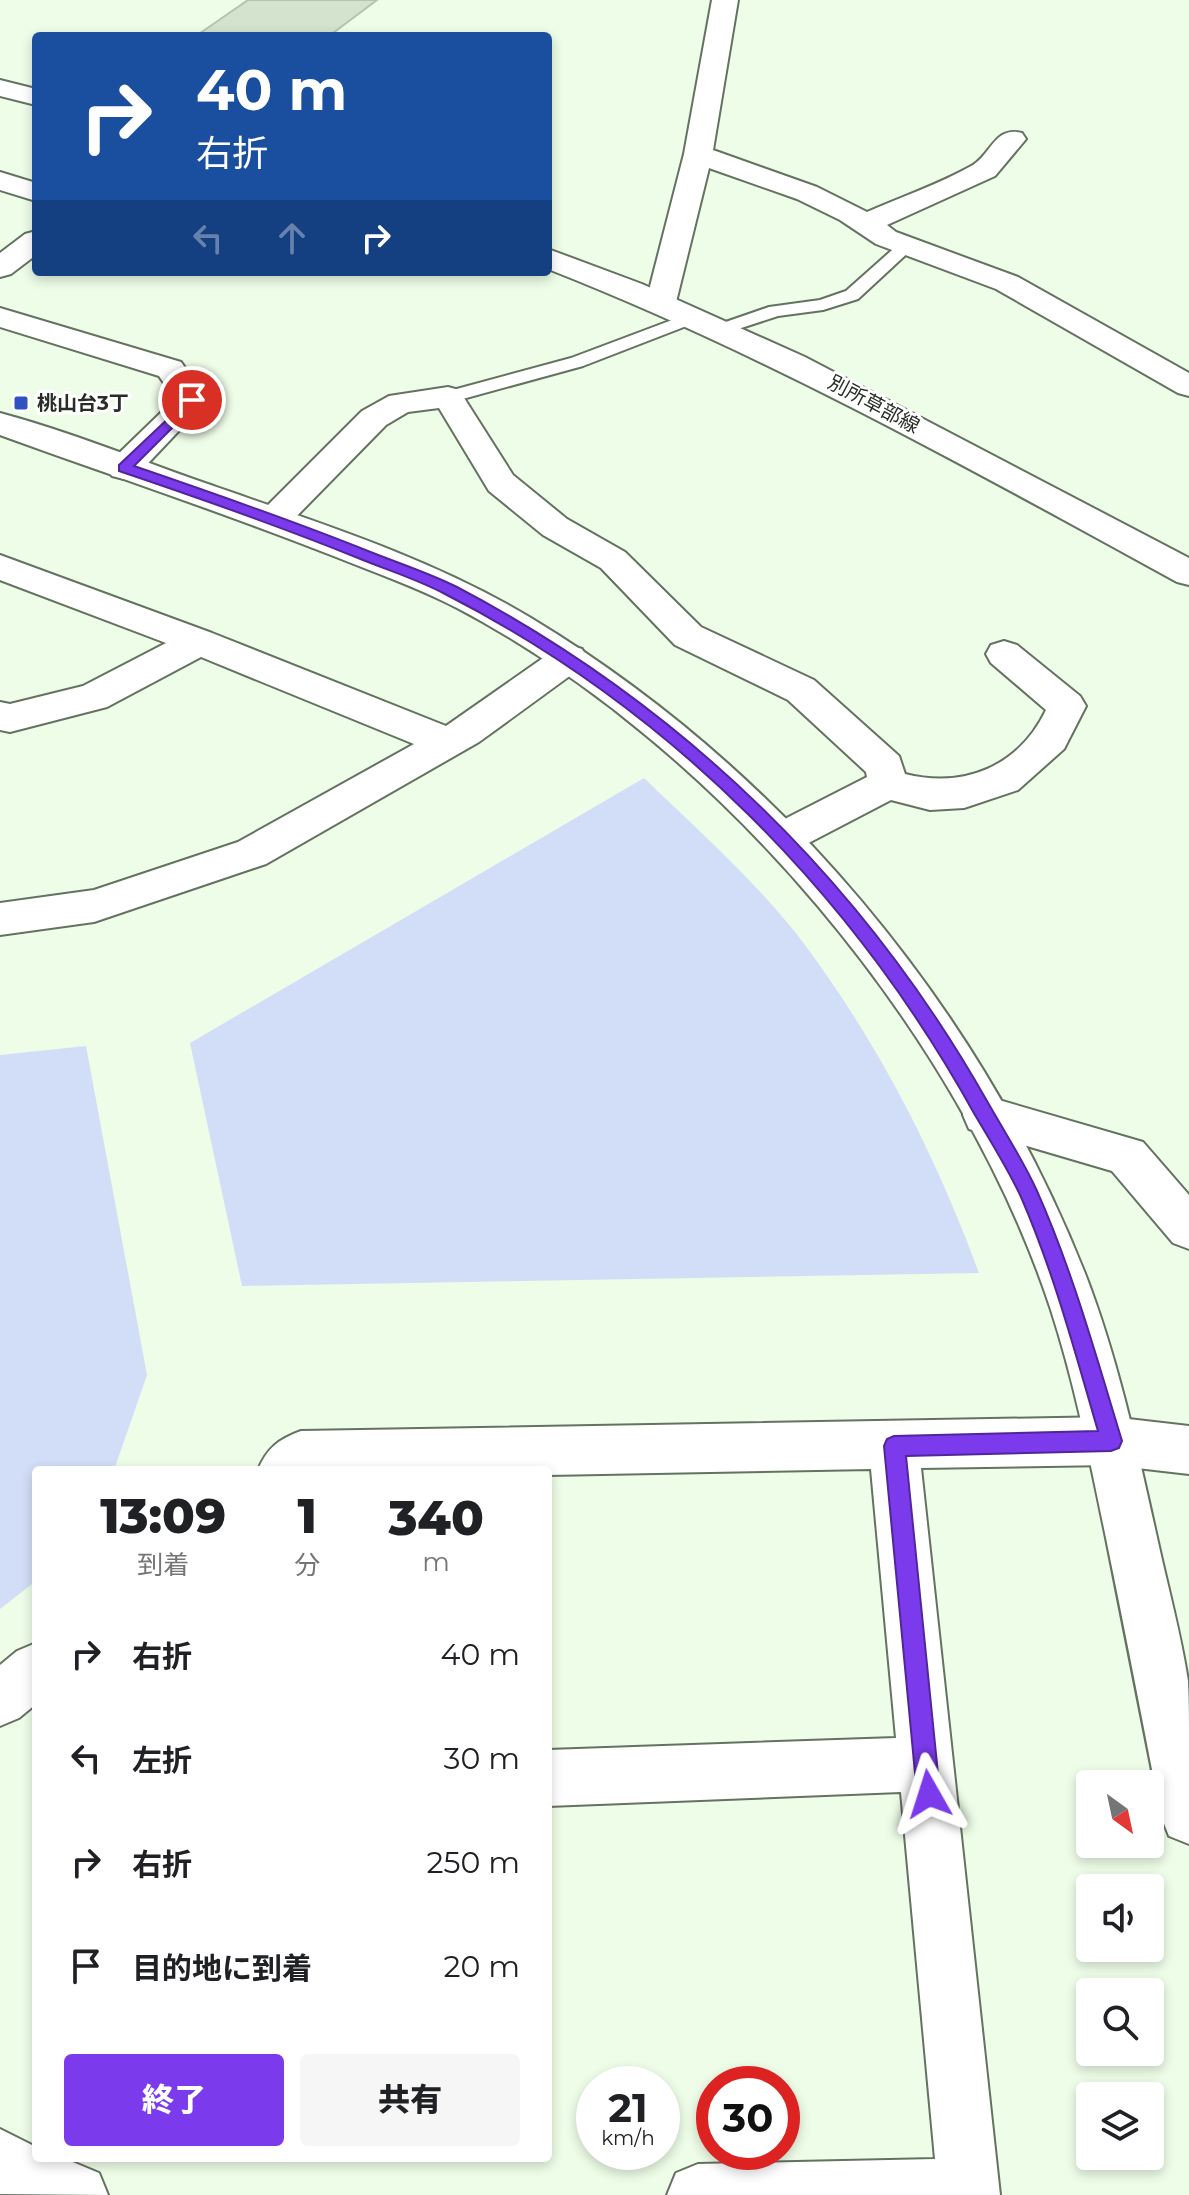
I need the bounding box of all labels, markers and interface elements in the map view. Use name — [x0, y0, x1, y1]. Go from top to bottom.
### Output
text: 40 m — [196, 56, 347, 124]
icon: right — [64, 64, 168, 168]
text: 右折 — [196, 131, 268, 175]
icon: left — [186, 216, 230, 260]
icon: ahead — [270, 216, 314, 260]
icon: right — [354, 216, 398, 260]
pin — [158, 366, 226, 434]
street label: 別所草部線 — [824, 370, 924, 438]
icon: arrive — [170, 378, 214, 422]
place label: 桃山台3丁 — [37, 391, 129, 415]
marker: 桃山台3丁 — [12, 394, 30, 412]
text: 13:09 — [100, 1487, 226, 1545]
text: 1 — [298, 1487, 317, 1545]
text: 340 — [388, 1489, 484, 1547]
text: m — [422, 1546, 450, 1578]
text: 到着 — [137, 1549, 189, 1581]
text: 分 — [294, 1549, 320, 1581]
icon: right — [64, 1632, 108, 1676]
text: 40 m — [441, 1636, 520, 1673]
text: 右折 — [132, 1638, 192, 1675]
icon: left — [64, 1736, 108, 1780]
text: 30 m — [444, 1740, 520, 1777]
text: 左折 — [132, 1742, 192, 1779]
position arrow — [887, 1752, 971, 1836]
north arrow — [1076, 1770, 1164, 1858]
map controls — [1076, 1770, 1164, 2170]
icon: right — [64, 1840, 108, 1884]
text: 250 m — [426, 1844, 520, 1881]
text: 右折 — [132, 1846, 192, 1883]
button: sound — [1076, 1874, 1164, 1962]
icon: arrive — [64, 1944, 108, 1988]
text: 20 m — [443, 1948, 520, 1985]
text: 目的地に到着 — [132, 1950, 312, 1987]
button: search — [1076, 1978, 1164, 2066]
button: 終了 — [64, 2054, 284, 2146]
button: 共有 — [300, 2054, 520, 2146]
speed limit sign: 30 — [696, 2066, 800, 2170]
button: layers — [1076, 2082, 1164, 2170]
text: 21 — [608, 2083, 648, 2132]
text: km/h — [601, 2126, 655, 2150]

